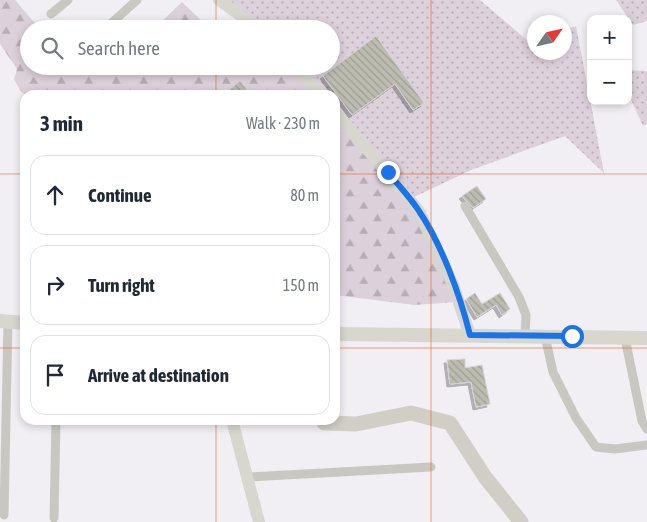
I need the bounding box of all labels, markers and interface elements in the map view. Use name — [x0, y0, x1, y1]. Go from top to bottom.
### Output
north arrow — [527, 15, 572, 60]
map controls — [587, 15, 632, 105]
button: + — [587, 15, 632, 60]
search box — [20, 20, 340, 75]
icon: search — [38, 34, 66, 62]
text: Search here — [78, 37, 160, 59]
button: − — [587, 60, 632, 105]
text: 3 min — [40, 111, 83, 135]
text: Walk · 230 m — [246, 114, 320, 132]
route end — [377, 161, 400, 184]
icon: ahead — [41, 181, 69, 209]
text: Continue — [88, 184, 152, 206]
text: 80 m — [290, 186, 319, 204]
icon: right — [41, 271, 69, 299]
text: Turn right — [88, 274, 155, 296]
text: 150 m — [283, 276, 319, 294]
route start — [561, 325, 584, 348]
icon: arrive — [41, 361, 69, 389]
text: Arrive at destination — [88, 364, 229, 386]

